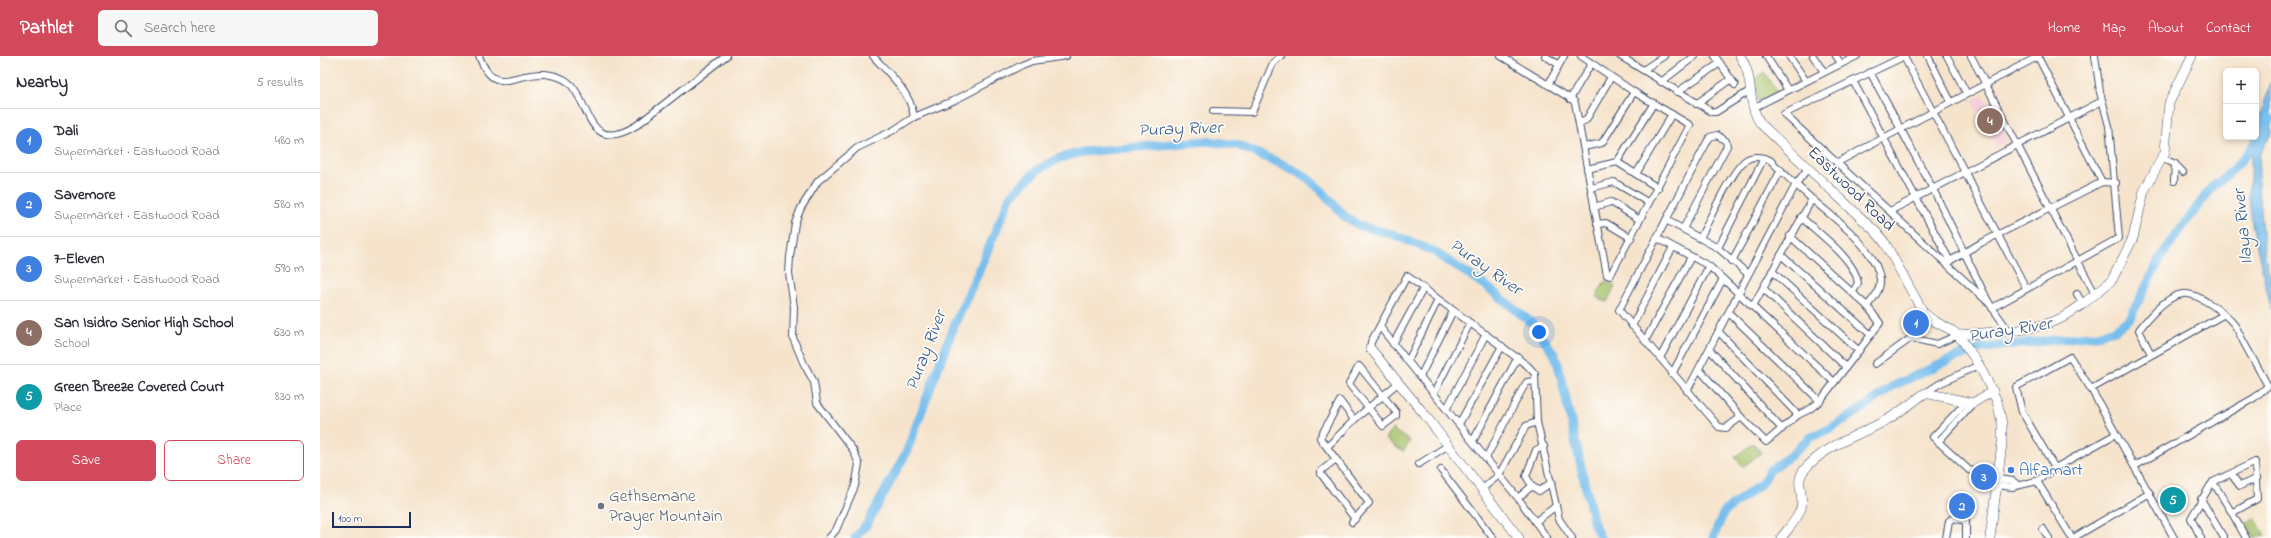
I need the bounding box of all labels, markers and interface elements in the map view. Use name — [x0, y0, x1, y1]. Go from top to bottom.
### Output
search box — [98, 10, 378, 46]
text: Pathlet — [20, 15, 74, 42]
icon: search — [112, 17, 134, 39]
text: Search here — [144, 17, 215, 39]
text: Home — [2048, 18, 2080, 39]
text: Map — [2102, 18, 2126, 39]
text: About — [2148, 18, 2184, 39]
text: Contact — [2206, 18, 2251, 39]
map controls — [2223, 68, 2259, 140]
button: + — [2223, 68, 2259, 104]
text: Nearby — [16, 70, 68, 95]
text: 5 results — [256, 73, 304, 92]
button: − — [2223, 104, 2259, 140]
pin: 4 — [1977, 106, 2003, 136]
water label: Puray River — [1138, 115, 1225, 144]
text: Dali — [54, 120, 78, 142]
text: 1 — [27, 131, 31, 150]
text: 480 m — [275, 131, 304, 150]
street label: Eastwood Road — [1802, 141, 1901, 238]
text: Supermarket · Eastwood Road — [54, 142, 220, 161]
text: Savemore — [54, 184, 116, 206]
water label: Ilaya River — [2227, 186, 2261, 266]
text: 2 — [26, 195, 32, 214]
text: 580 m — [273, 195, 304, 214]
text: Supermarket · Eastwood Road — [54, 206, 220, 225]
water label: Puray River — [1443, 233, 1529, 304]
text: 7-Eleven — [54, 248, 105, 270]
text: 3 — [26, 259, 32, 278]
text: 590 m — [274, 259, 304, 278]
text: Supermarket · Eastwood Road — [54, 270, 220, 289]
water label: Puray River — [900, 305, 955, 395]
pin: 1 — [1903, 308, 1929, 338]
water label: Puray River — [1967, 311, 2056, 350]
text: San Isidro Senior High School — [54, 312, 234, 334]
your location — [1529, 322, 1549, 342]
text: 4 — [26, 323, 32, 342]
text: 630 m — [274, 323, 304, 342]
text: School — [54, 334, 90, 353]
text: Green Breeze Covered Court — [54, 376, 224, 398]
text: 5 — [25, 387, 33, 406]
text: 830 m — [275, 387, 304, 406]
text: Place — [54, 398, 82, 417]
button: Save — [16, 440, 156, 481]
button: Share — [164, 440, 304, 481]
place label: Alfamart — [2019, 458, 2083, 483]
pin: 3 — [1971, 462, 1997, 492]
marker: Alfamart — [2006, 465, 2016, 475]
place label: Gethsemane Prayer Mountain — [609, 484, 722, 530]
pin: 5 — [2160, 485, 2186, 515]
pin: 2 — [1949, 491, 1975, 521]
marker: Gethsemane Prayer Mountain — [596, 501, 606, 511]
scale bar — [332, 510, 411, 529]
text: 100 m — [338, 511, 362, 527]

